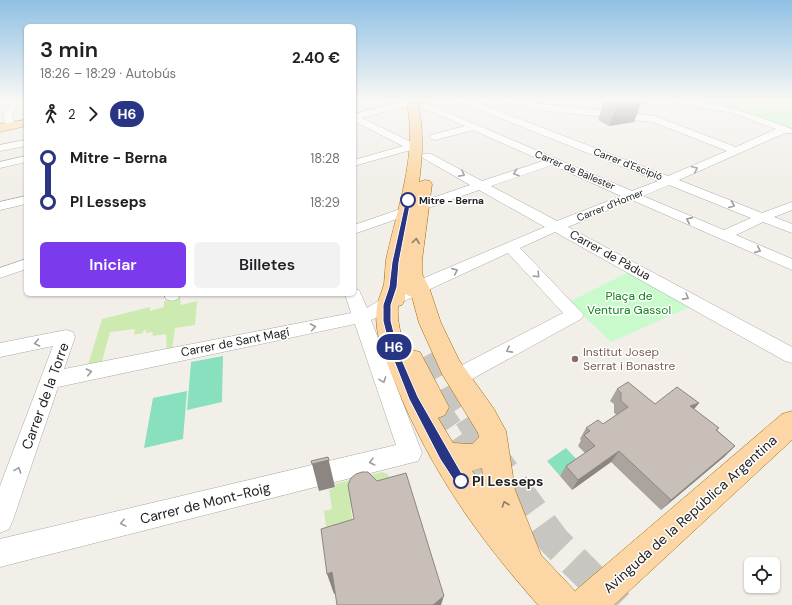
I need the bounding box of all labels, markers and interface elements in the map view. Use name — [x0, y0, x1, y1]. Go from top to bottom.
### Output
text: 3 min — [40, 35, 98, 64]
text: 2.40 € — [292, 48, 340, 68]
text: 18:26 – 18:29 · Autobús — [40, 65, 176, 82]
icon: walk — [40, 103, 62, 125]
icon: forward — [82, 103, 104, 125]
text: H6 — [118, 105, 136, 123]
text: 2 — [68, 106, 76, 123]
street label: Carrer d'Escipió — [592, 145, 665, 183]
street label: Carrer de Ballester — [533, 147, 617, 193]
text: Mitre - Berna — [70, 148, 167, 168]
text: 18:28 — [310, 150, 340, 167]
one-way arrow — [691, 166, 699, 174]
one-way arrow — [458, 169, 465, 176]
one-way arrow — [513, 169, 520, 177]
street label: Carrer d'Homer — [575, 186, 646, 224]
text: Pl Lesseps — [70, 192, 147, 212]
marker: Mitre - Berna — [400, 192, 416, 208]
text: 18:29 — [310, 194, 340, 211]
place label: Mitre - Berna — [419, 194, 484, 207]
one-way arrow — [728, 200, 736, 208]
one-way arrow — [686, 216, 693, 224]
street label: Carrer de Pàdua — [567, 226, 653, 284]
one-way arrow — [411, 238, 420, 244]
button: Iniciar — [40, 242, 186, 288]
button: Billetes — [194, 242, 340, 288]
one-way arrow — [754, 245, 762, 253]
one-way arrow — [451, 268, 458, 276]
one-way arrow — [532, 270, 540, 278]
park label: Plaça de Ventura Gassol — [587, 288, 671, 318]
one-way arrow — [682, 292, 689, 300]
one-way arrow — [310, 323, 316, 332]
street label: Carrer de Sant Magí — [179, 324, 291, 360]
line badge: H6 — [376, 334, 412, 360]
one-way arrow — [34, 338, 40, 346]
text: H6 — [385, 338, 403, 356]
street label: Carrer de la Torre — [17, 340, 73, 452]
place label: Institut Josep Serrat i Bonastre — [583, 344, 675, 374]
one-way arrow — [506, 346, 513, 353]
marker: Institut Josep Serrat i Bonastre — [570, 354, 580, 364]
one-way arrow — [86, 368, 93, 376]
one-way arrow — [379, 377, 387, 384]
street label: Avinguda de la República Argentina — [599, 431, 781, 597]
one-way arrow — [369, 457, 376, 466]
one-way arrow — [14, 467, 22, 474]
place label: Pl Lesseps — [472, 472, 544, 490]
marker: Pl Lesseps — [453, 473, 469, 489]
street label: Carrer de Mont-Roig — [138, 478, 272, 528]
one-way arrow — [501, 501, 509, 508]
one-way arrow — [120, 518, 127, 527]
map controls — [744, 557, 780, 593]
button: locate — [744, 557, 780, 593]

